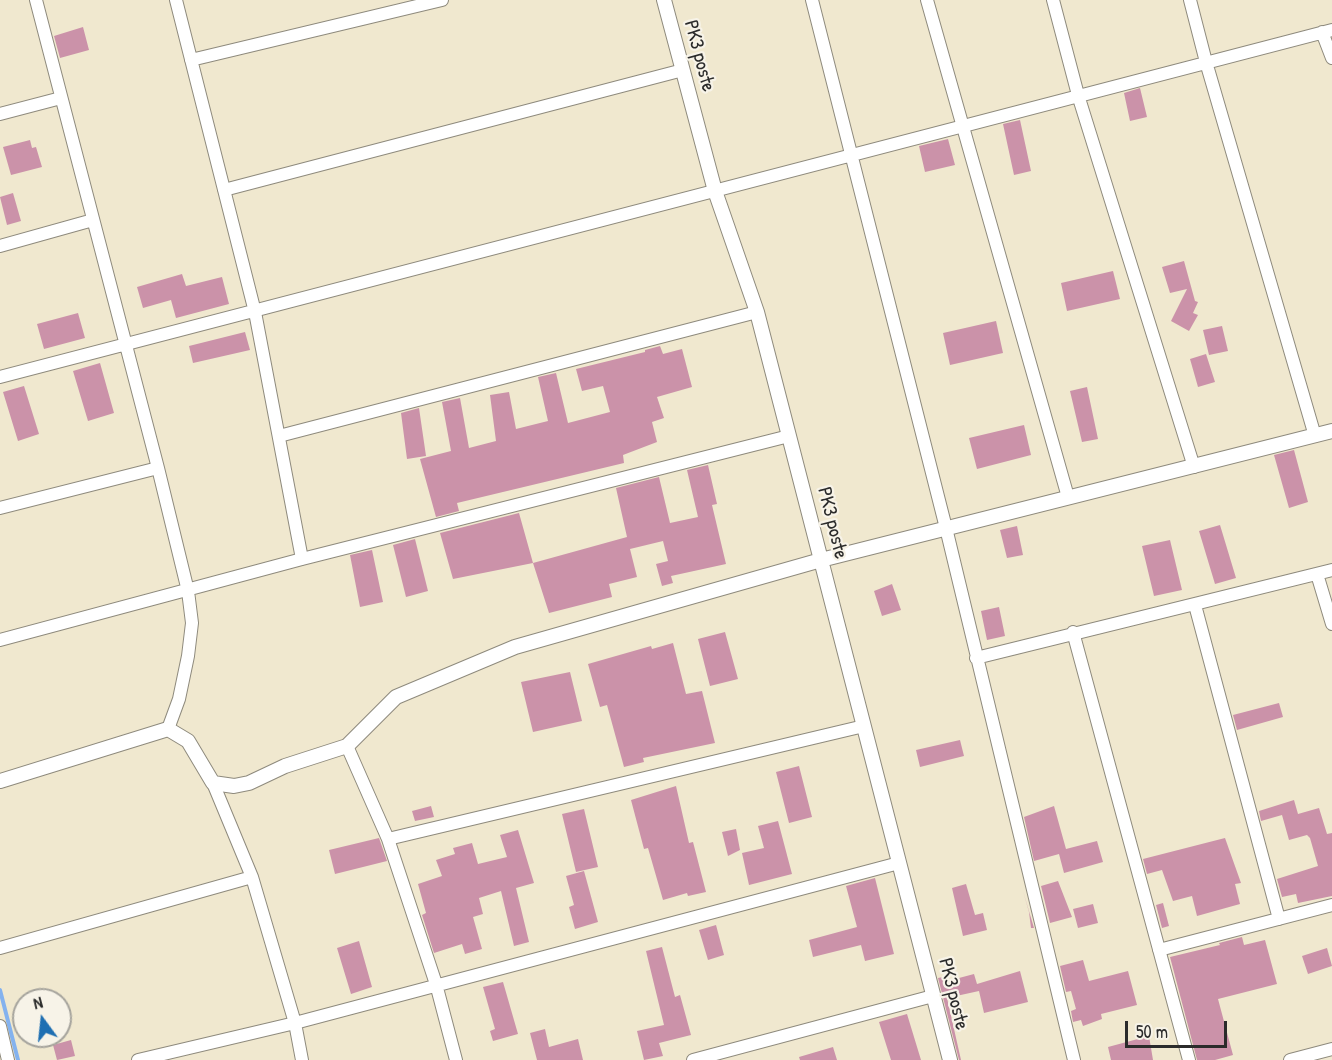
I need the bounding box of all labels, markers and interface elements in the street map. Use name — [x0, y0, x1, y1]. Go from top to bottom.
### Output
street label: PK3 poste — [678, 18, 720, 94]
street label: PK3 poste — [812, 485, 852, 561]
street label: PK3 poste — [933, 956, 973, 1032]
north arrow — [12, 988, 72, 1048]
text: N — [31, 991, 45, 1014]
scale bar — [1128, 1009, 1230, 1047]
text: 50 m — [1136, 1019, 1168, 1044]

